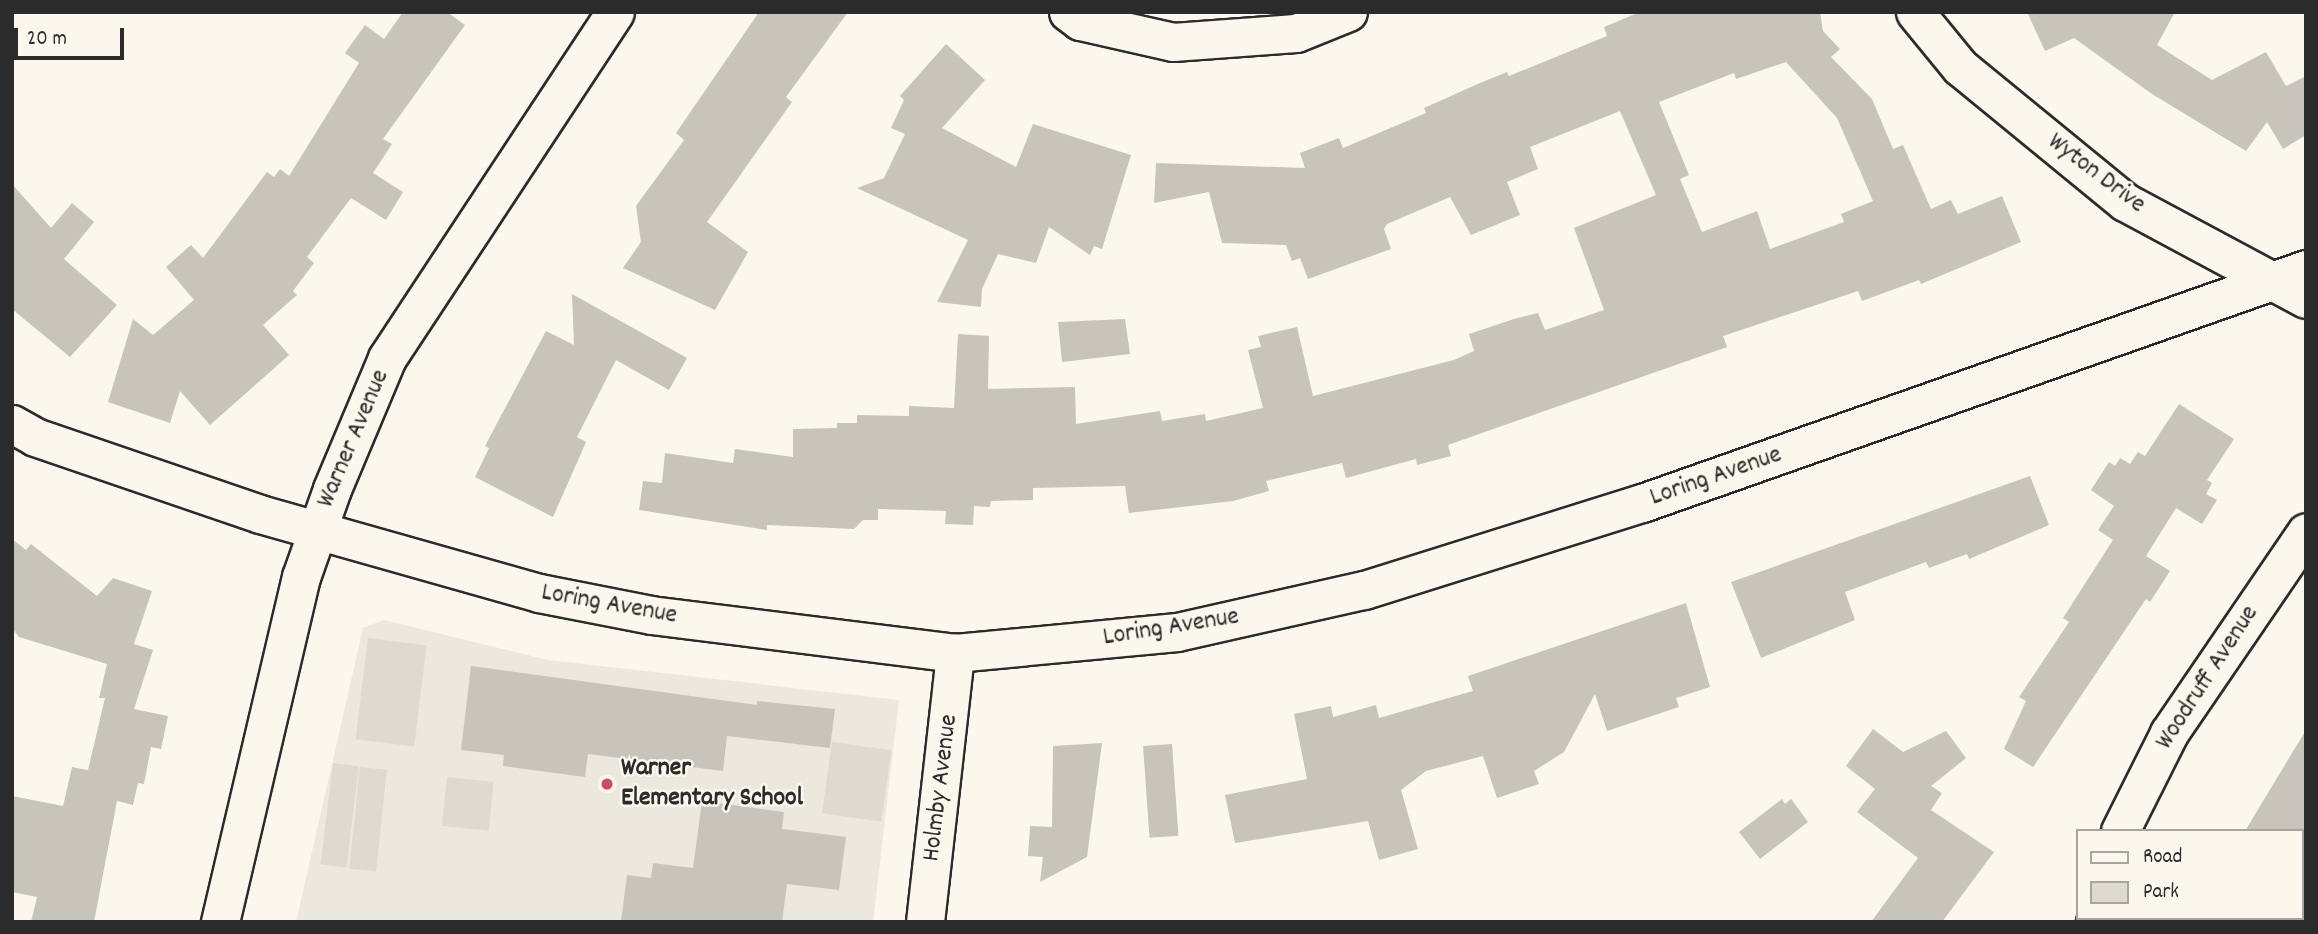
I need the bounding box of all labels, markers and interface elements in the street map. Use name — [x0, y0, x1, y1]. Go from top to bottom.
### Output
scale bar — [18, 14, 128, 58]
text: 20 m — [27, 25, 67, 55]
street label: Wyton Drive — [2041, 127, 2151, 221]
street label: Warner Avenue — [311, 365, 397, 513]
street label: Loring Avenue — [1646, 440, 1786, 514]
street label: Loring Avenue — [539, 578, 679, 632]
street label: Woodruff Avenue — [2150, 600, 2266, 756]
street label: Loring Avenue — [1101, 602, 1241, 654]
street label: Holmby Avenue — [917, 713, 965, 863]
place label: Warner Elementary School — [621, 753, 803, 814]
marker: Warner Elementary School — [599, 776, 615, 792]
legend — [2076, 829, 2304, 920]
text: Road — [2143, 843, 2182, 873]
text: Park — [2143, 878, 2179, 908]

